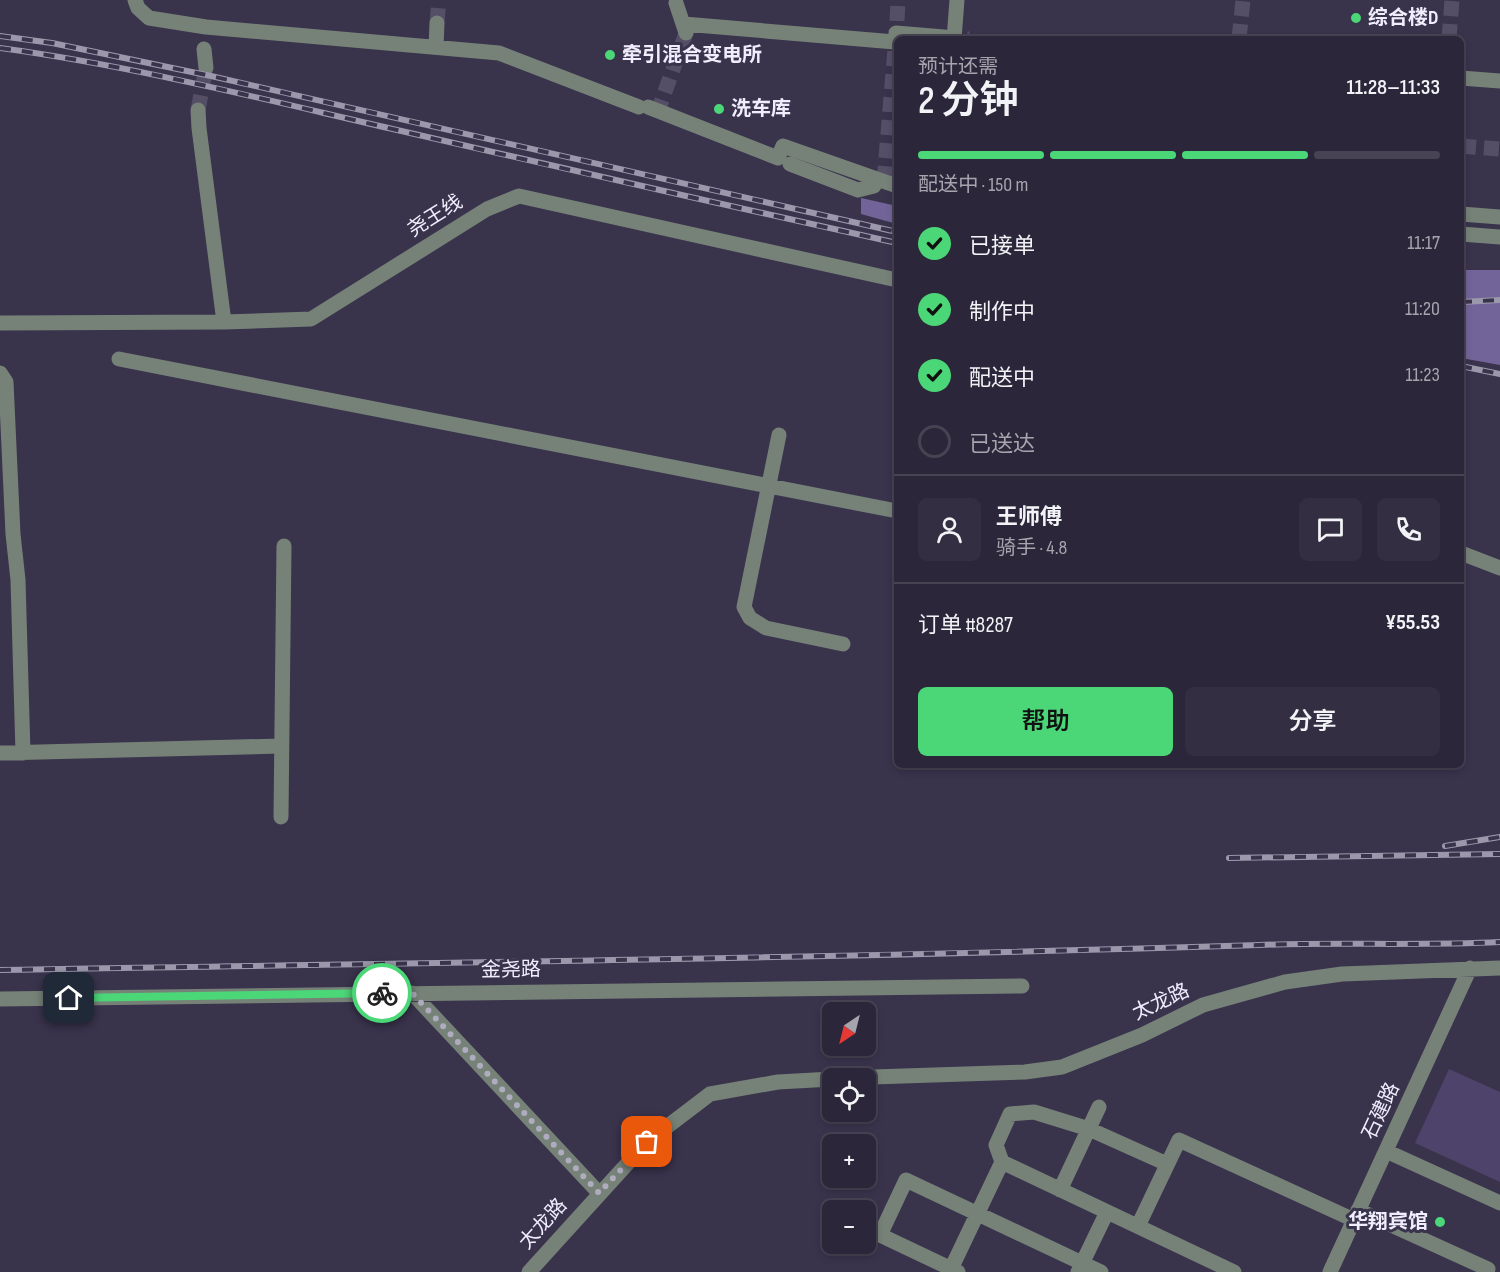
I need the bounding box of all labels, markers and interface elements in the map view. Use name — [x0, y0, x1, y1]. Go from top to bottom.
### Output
place label: 综合楼D — [1368, 6, 1438, 30]
marker: 综合楼D — [1349, 11, 1363, 25]
place label: 牵引混合变电所 — [622, 43, 762, 67]
marker: 牵引混合变电所 — [603, 48, 617, 62]
text: 预计还需 — [918, 55, 998, 79]
text: 11:28–11:33 — [1347, 74, 1440, 101]
text: 2 分钟 — [918, 78, 1019, 125]
place label: 洗车库 — [731, 97, 791, 121]
marker: 洗车库 — [712, 102, 726, 116]
text: 配送中 · 150 m — [918, 173, 1028, 197]
street label: 尧王线 — [403, 190, 467, 242]
icon: check — [918, 227, 951, 260]
text: 11:17 — [1407, 231, 1440, 255]
text: 已接单 — [969, 233, 1035, 260]
icon: check — [918, 293, 951, 326]
text: 11:20 — [1405, 297, 1440, 321]
text: 制作中 — [969, 299, 1035, 326]
icon: check — [918, 359, 951, 392]
text: 11:23 — [1406, 363, 1440, 387]
text: 配送中 — [969, 365, 1035, 392]
text: 已送达 — [969, 431, 1035, 458]
button: person — [918, 498, 981, 561]
button: chat — [1299, 498, 1362, 561]
button: phone — [1377, 498, 1440, 561]
text: 王师傅 — [996, 504, 1062, 531]
text: 骑手 · 4.8 — [996, 536, 1067, 560]
text: ¥55.53 — [1385, 609, 1440, 636]
text: 订单 #8287 — [918, 612, 1013, 639]
button: 帮助 — [918, 687, 1173, 756]
button: 分享 — [1185, 687, 1440, 756]
street label: 金尧路 — [481, 957, 541, 983]
courier — [352, 963, 412, 1023]
pin — [43, 972, 94, 1023]
icon: bike — [366, 977, 399, 1010]
street label: 太龙路 — [1129, 978, 1193, 1026]
icon: home — [52, 981, 85, 1014]
north arrow — [822, 1002, 876, 1056]
map controls — [822, 1002, 876, 1254]
button: locate — [822, 1068, 876, 1122]
street label: 石建路 — [1357, 1079, 1405, 1143]
pin — [621, 1116, 672, 1167]
icon: bag — [630, 1125, 663, 1158]
button: + — [822, 1134, 876, 1188]
street label: 太龙路 — [514, 1194, 572, 1254]
button: − — [822, 1200, 876, 1254]
place label: 华翔宾馆 — [1348, 1210, 1428, 1234]
marker: 华翔宾馆 — [1433, 1215, 1447, 1229]

